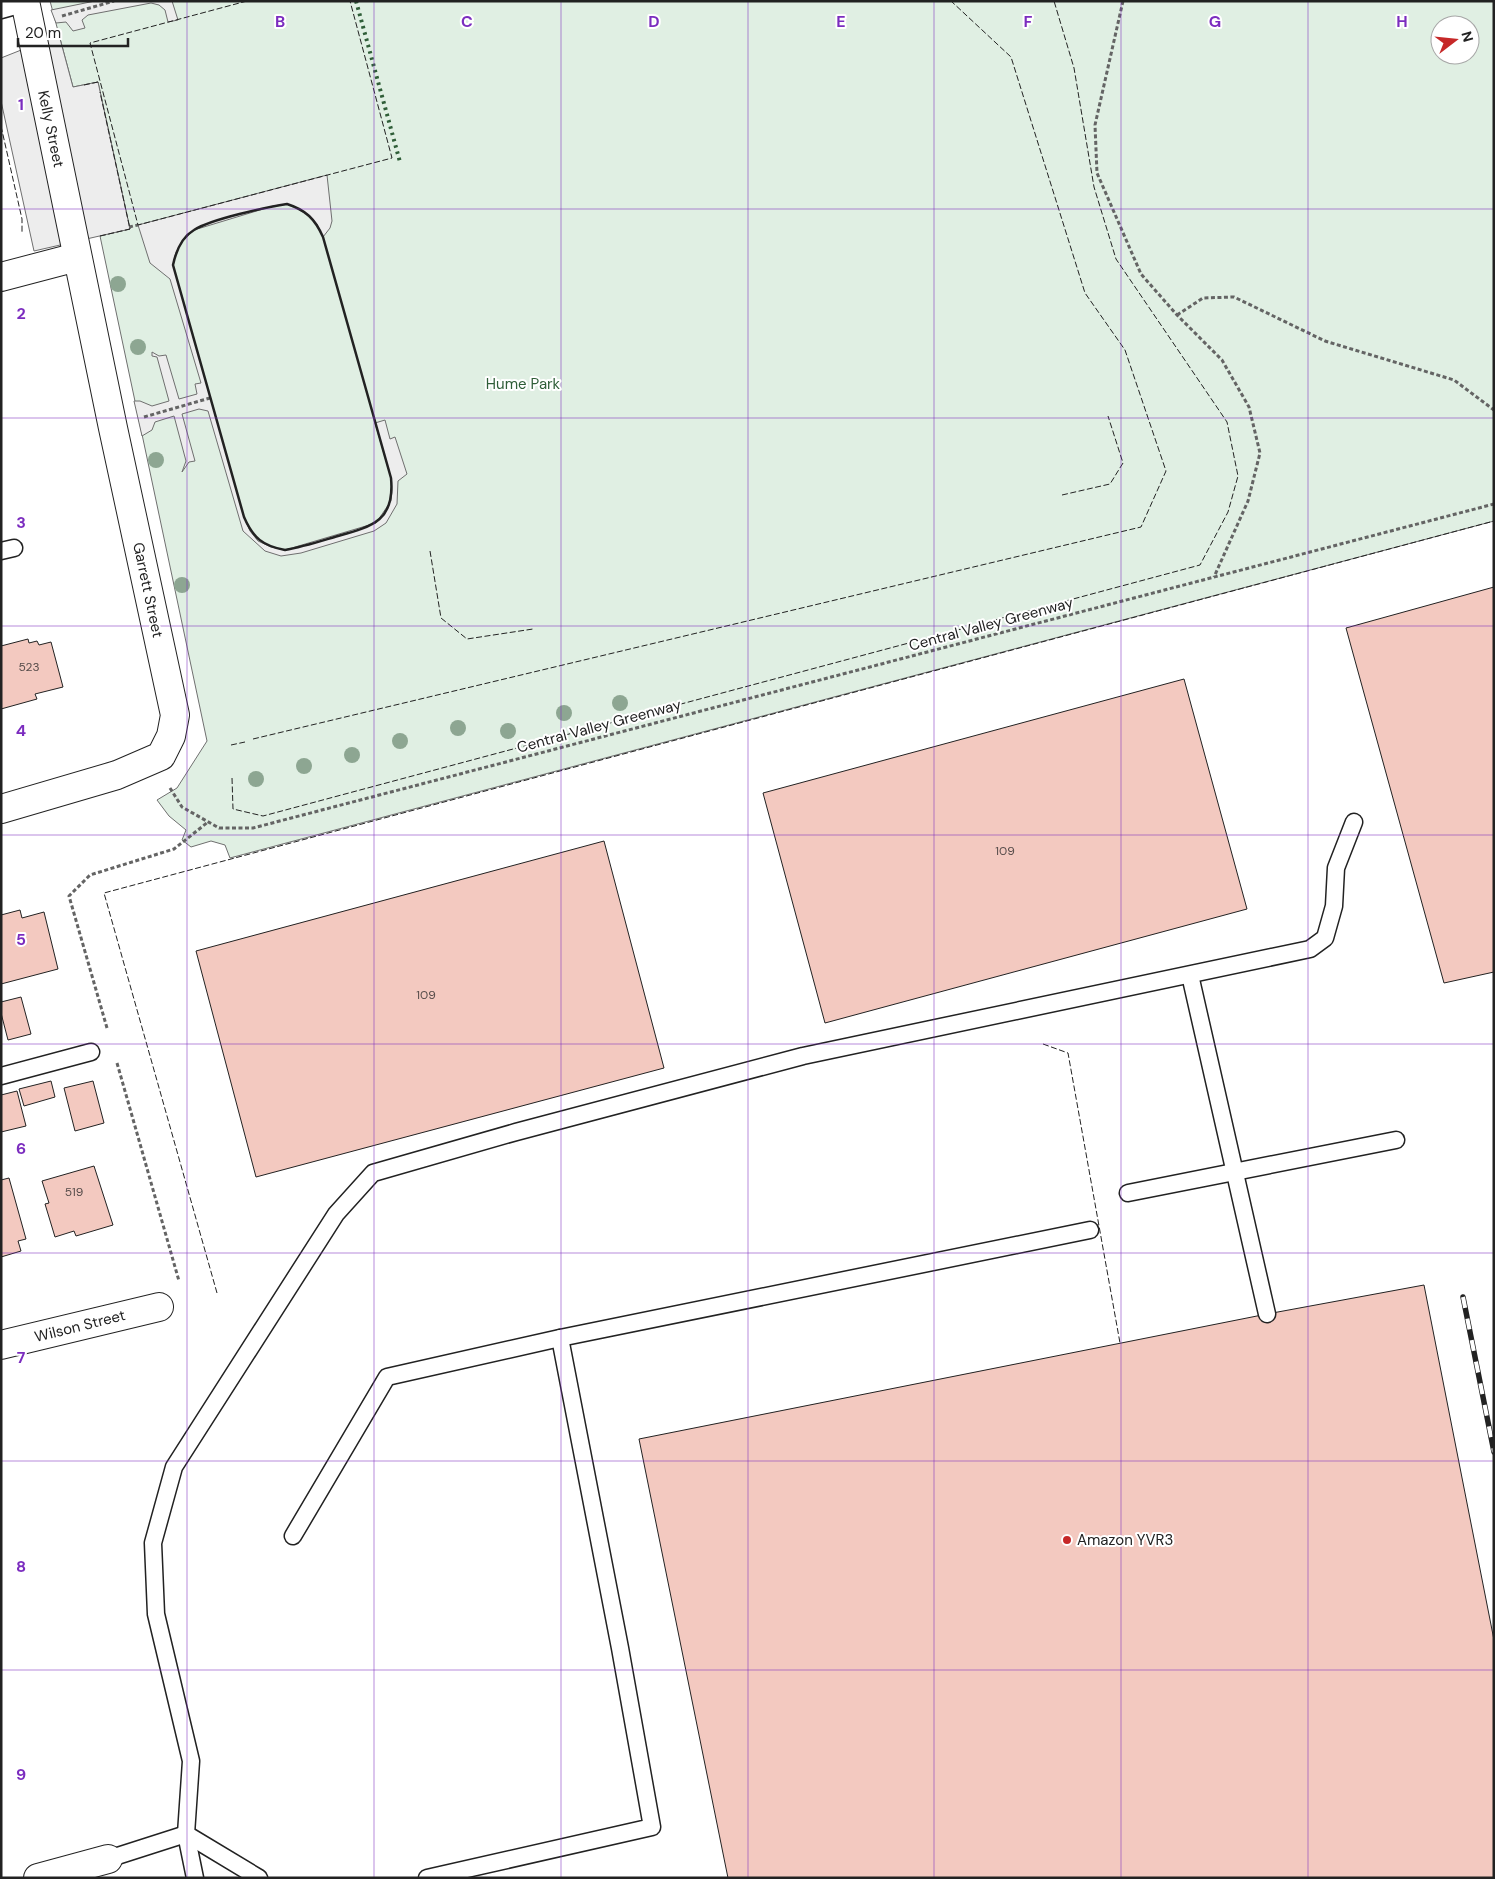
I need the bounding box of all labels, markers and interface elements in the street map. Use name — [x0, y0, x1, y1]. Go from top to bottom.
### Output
text: B — [275, 11, 285, 32]
text: C — [461, 11, 473, 32]
text: D — [648, 11, 660, 32]
text: E — [836, 11, 846, 32]
text: F — [1024, 11, 1033, 32]
text: G — [1209, 11, 1221, 32]
text: H — [1396, 11, 1408, 32]
scale bar — [18, 15, 128, 47]
north arrow — [1430, 15, 1480, 65]
text: 20 m — [25, 23, 61, 43]
text: N — [1457, 29, 1478, 44]
street label: Kelly Street — [33, 89, 69, 169]
text: 1 — [18, 94, 24, 115]
text: 2 — [16, 303, 26, 324]
park label: Hume Park — [486, 374, 561, 394]
text: 3 — [16, 512, 26, 533]
street label: Garrett Street — [128, 541, 168, 640]
street label: Central Valley Greenway — [907, 592, 1076, 656]
house number: 523 — [18, 659, 40, 675]
street label: Central Valley Greenway — [515, 694, 684, 758]
text: 4 — [16, 720, 26, 741]
house number: 109 — [995, 843, 1015, 859]
text: 5 — [16, 929, 26, 950]
house number: 109 — [416, 987, 436, 1003]
text: 6 — [16, 1138, 26, 1159]
house number: 519 — [65, 1184, 83, 1200]
street label: Wilson Street — [32, 1305, 128, 1347]
text: 7 — [17, 1347, 26, 1368]
place label: Amazon YVR3 — [1077, 1530, 1173, 1550]
marker: Amazon YVR3 — [1061, 1534, 1073, 1546]
text: 8 — [16, 1556, 26, 1577]
text: 9 — [16, 1764, 26, 1785]

